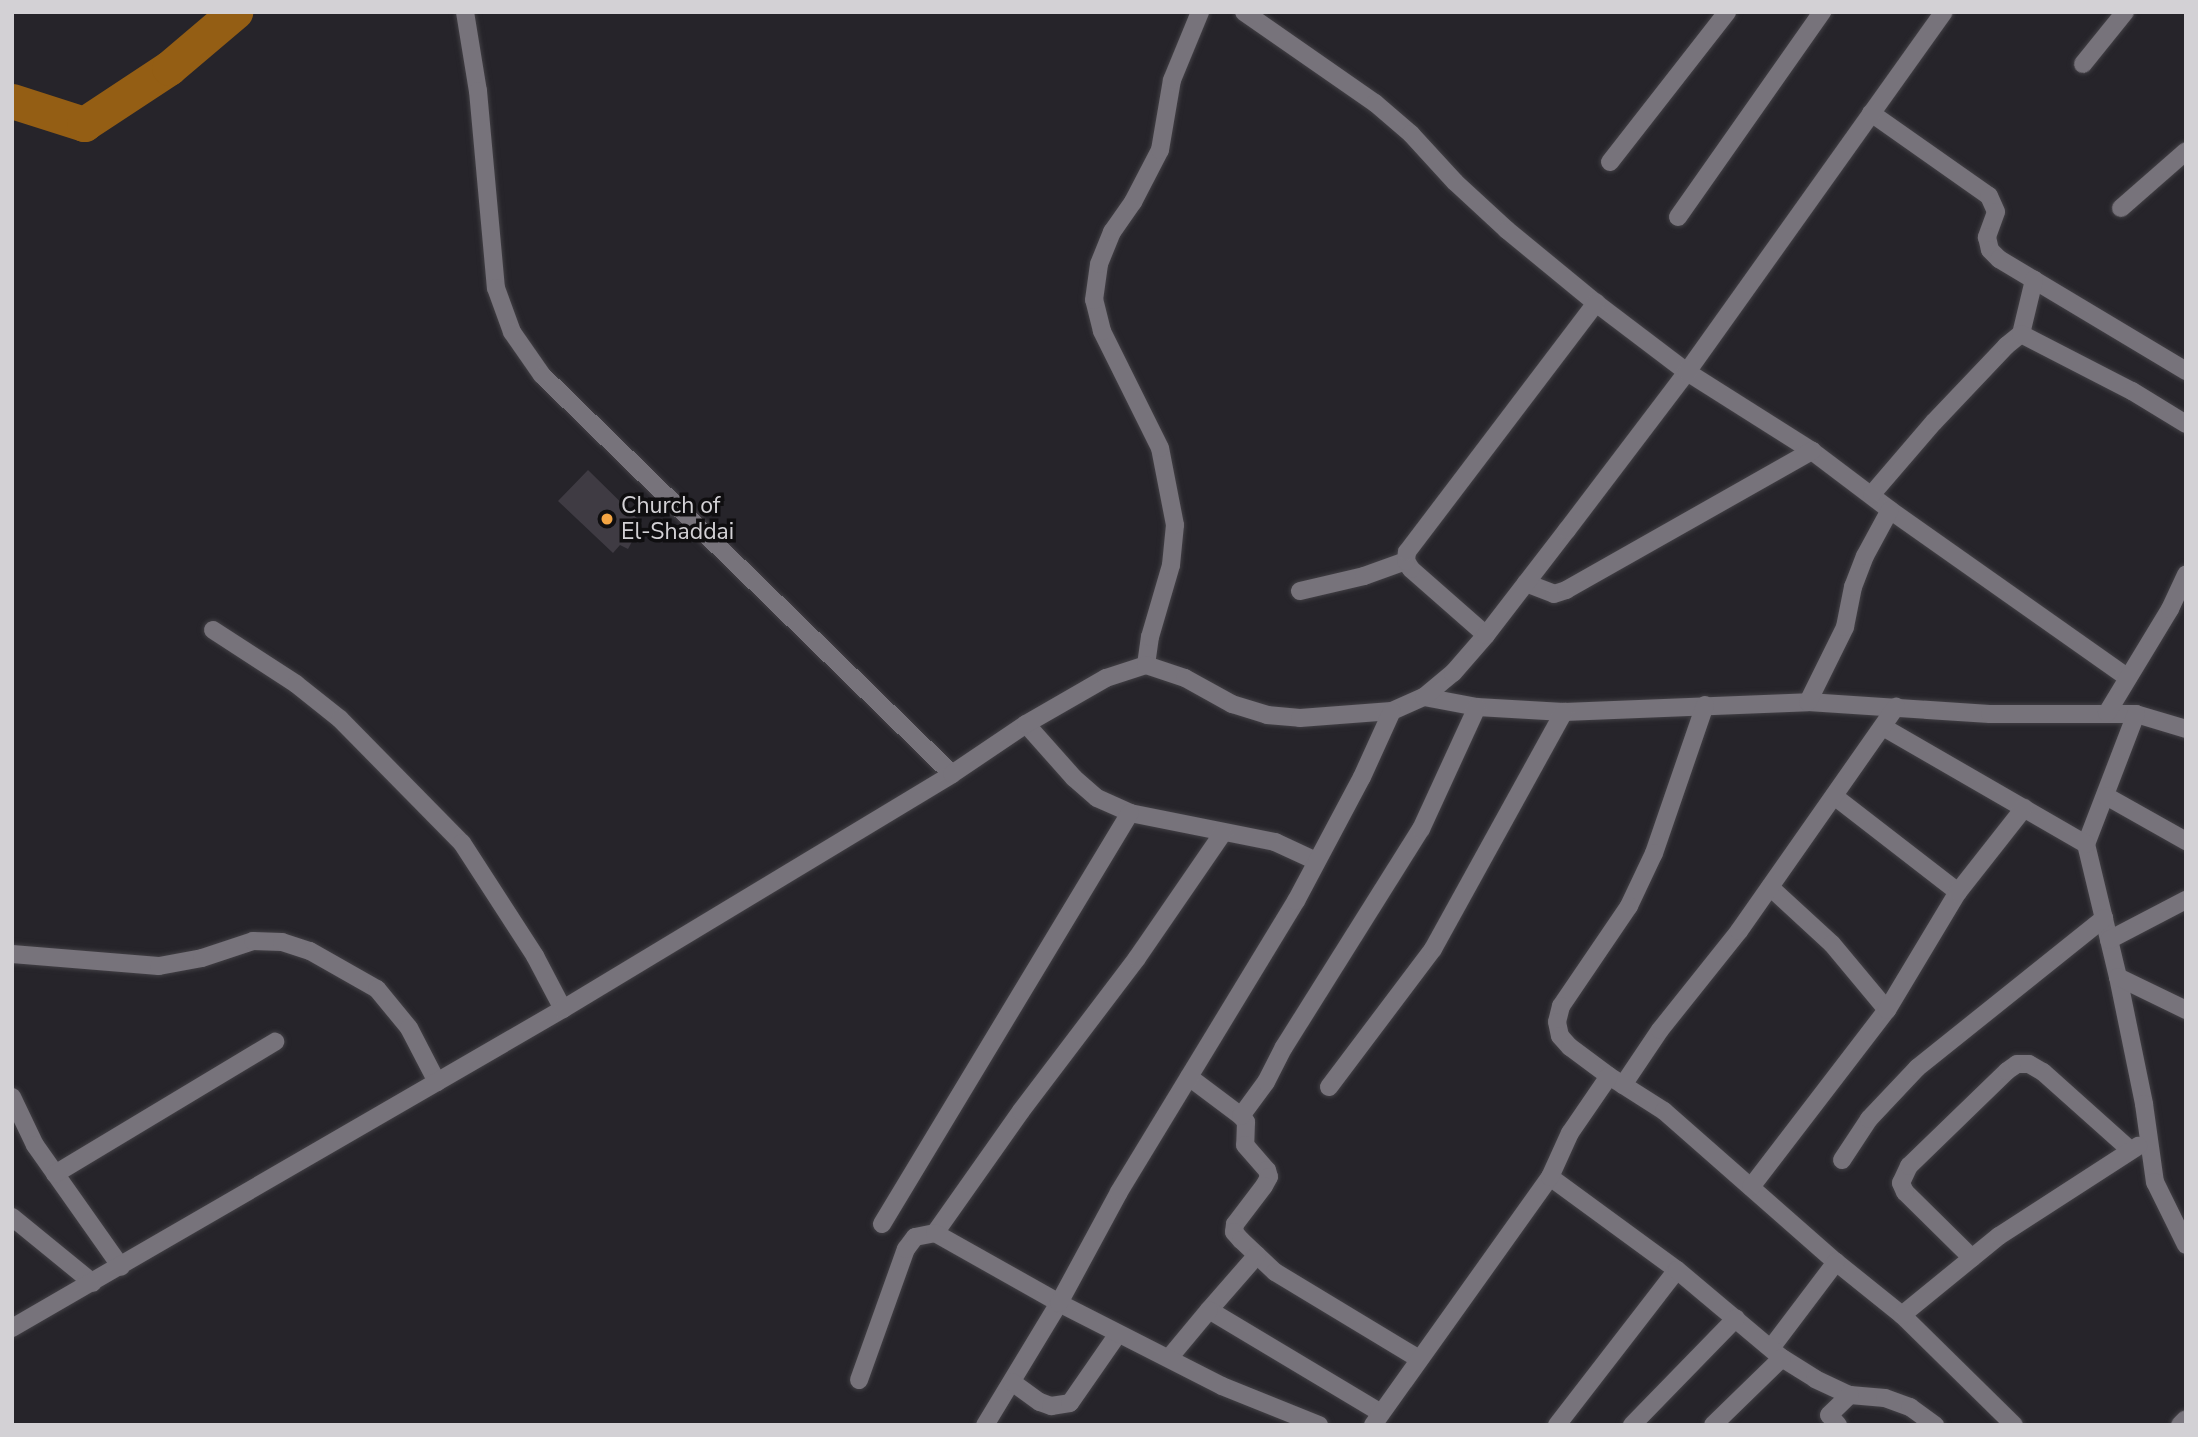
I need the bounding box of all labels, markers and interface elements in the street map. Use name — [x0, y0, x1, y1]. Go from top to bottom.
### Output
place label: Church of El-Shaddai — [621, 492, 734, 546]
marker: Church of El-Shaddai — [599, 511, 615, 527]

